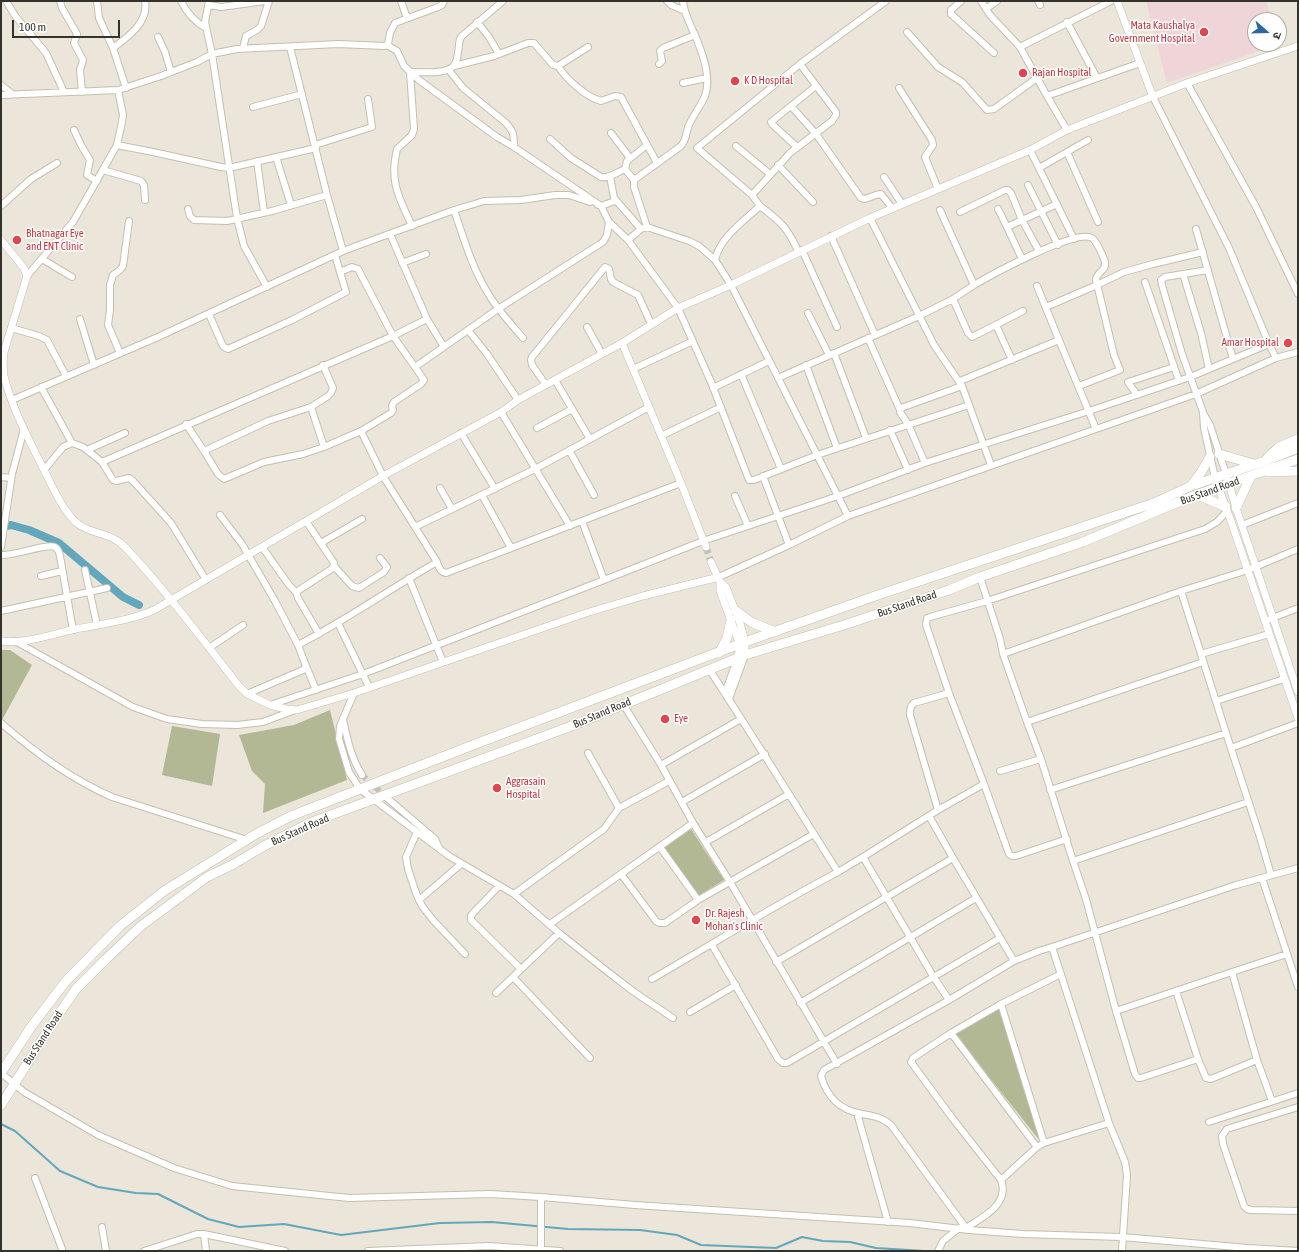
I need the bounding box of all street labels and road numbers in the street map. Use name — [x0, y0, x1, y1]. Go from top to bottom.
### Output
street label: Bus Stand Road — [1179, 474, 1241, 508]
street label: Bus Stand Road — [876, 588, 938, 620]
street label: Bus Stand Road — [571, 695, 633, 731]
street label: Bus Stand Road — [269, 811, 331, 849]
street label: Bus Stand Road — [21, 1008, 65, 1068]

